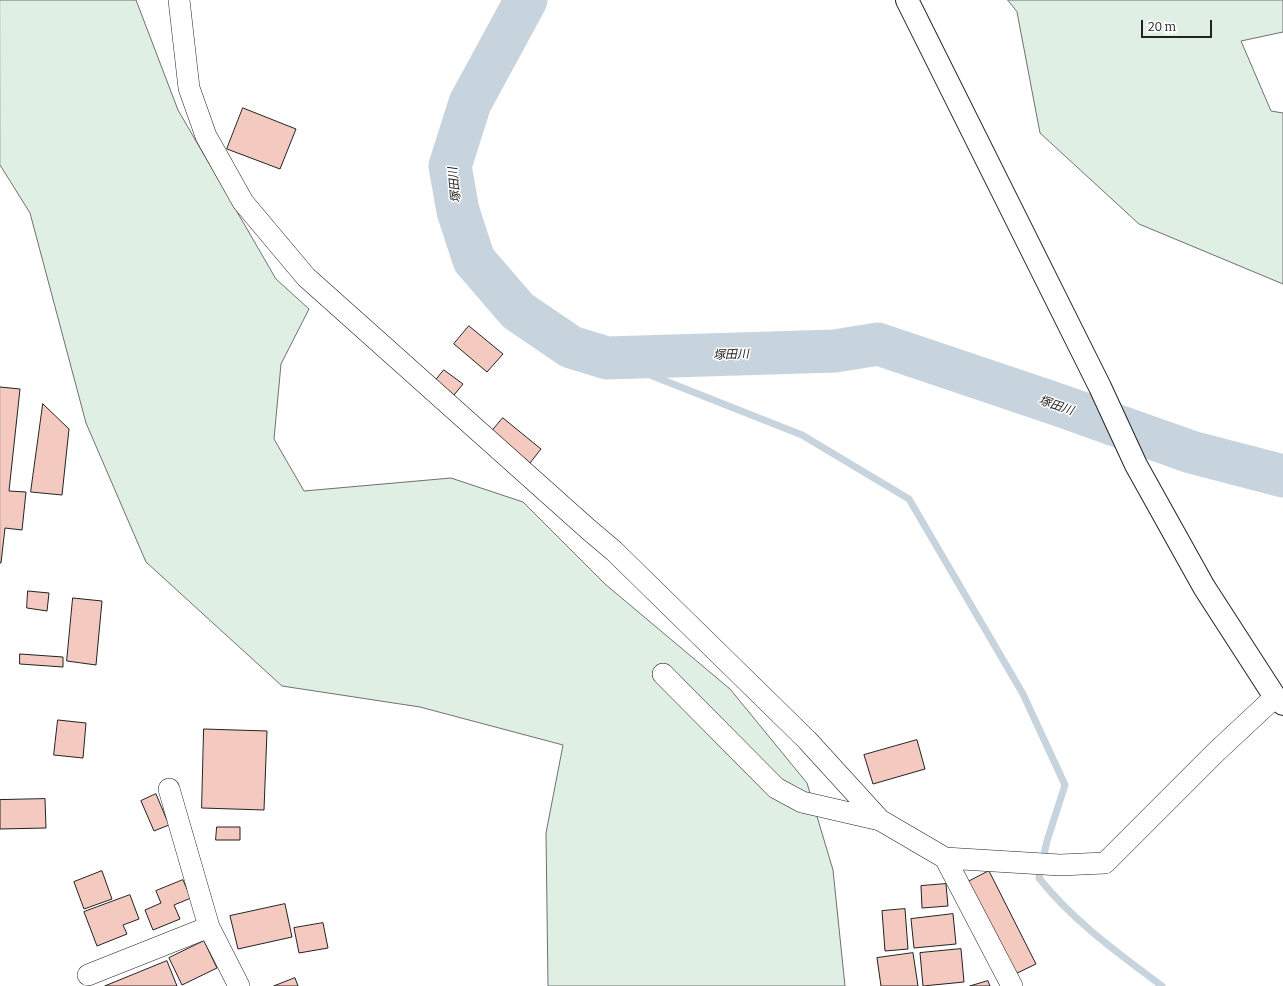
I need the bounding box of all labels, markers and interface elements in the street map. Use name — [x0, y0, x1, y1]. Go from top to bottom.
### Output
scale bar — [1143, 12, 1214, 38]
text: 20 m — [1148, 20, 1176, 34]
water label: 塚田川 — [446, 166, 464, 204]
water label: 塚田川 — [713, 347, 749, 363]
water label: 塚田川 — [1037, 393, 1075, 419]

